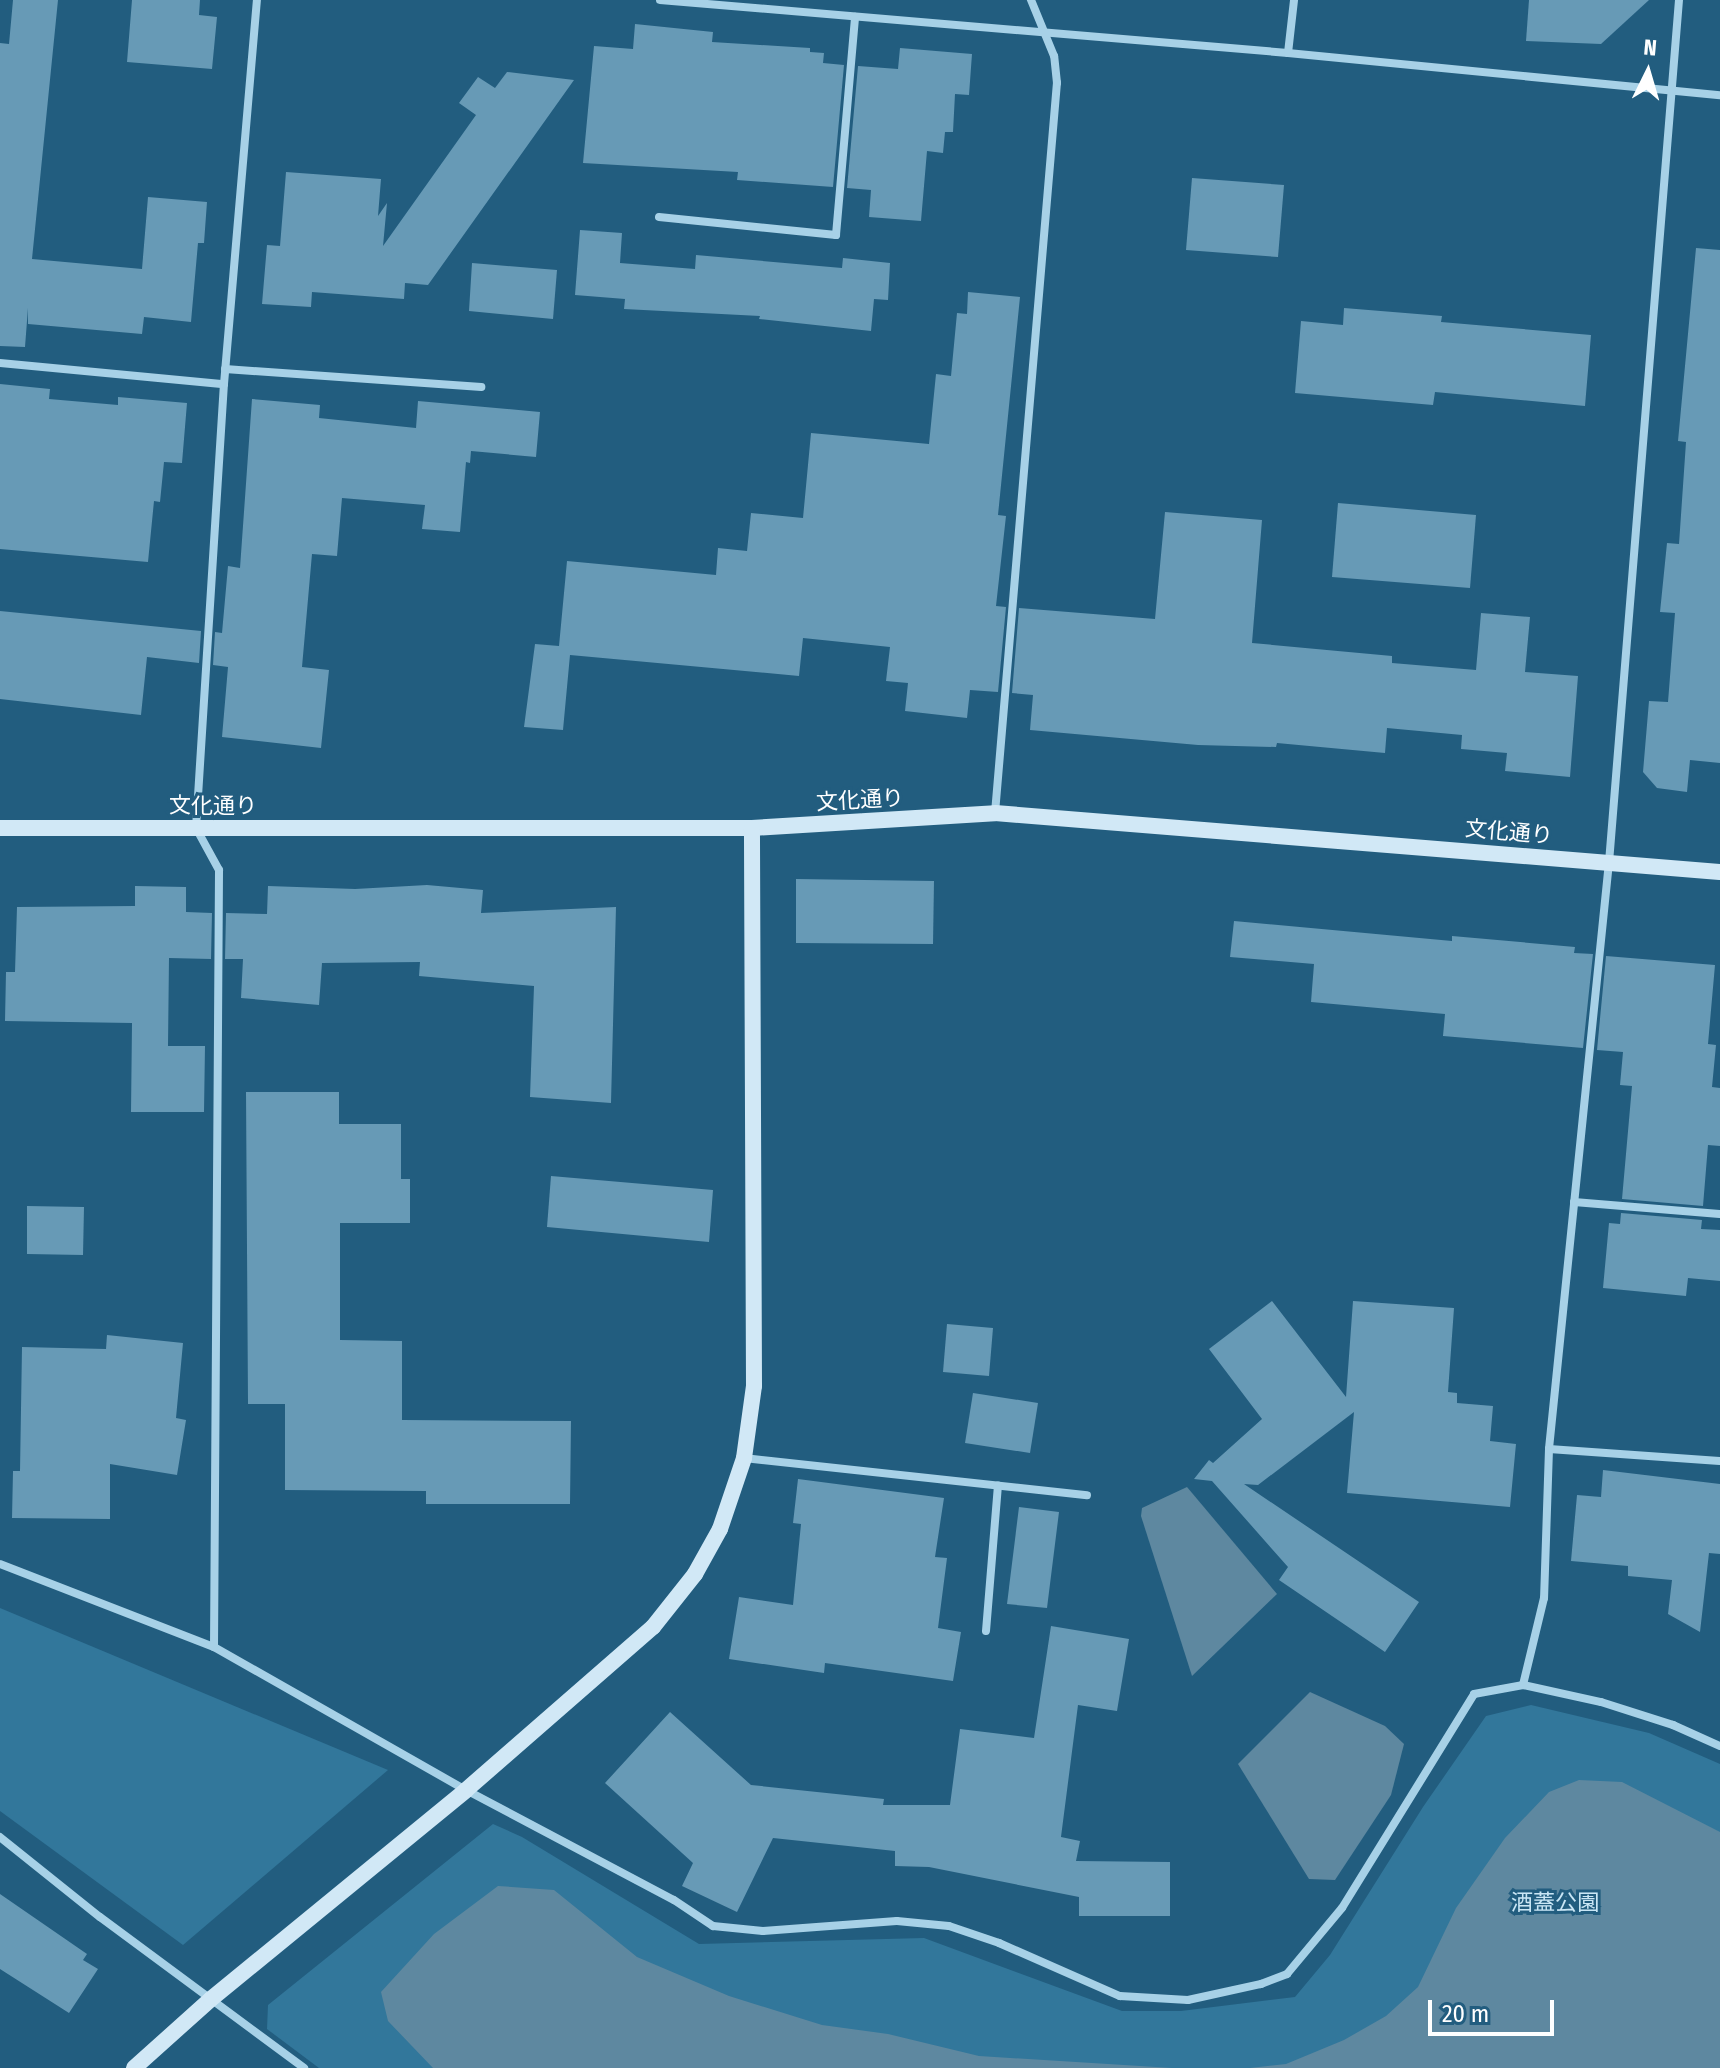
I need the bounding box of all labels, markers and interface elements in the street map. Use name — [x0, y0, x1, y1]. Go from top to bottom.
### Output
north arrow — [1608, 32, 1688, 112]
text: N — [1642, 34, 1658, 62]
street label: 文化通り — [815, 785, 905, 815]
street label: 文化通り — [169, 793, 257, 819]
street label: 文化通り — [1464, 815, 1554, 849]
park label: 酒蓋公園 — [1511, 1890, 1599, 1916]
scale bar — [1432, 1984, 1558, 2034]
text: 20 m — [1442, 2000, 1489, 2028]

